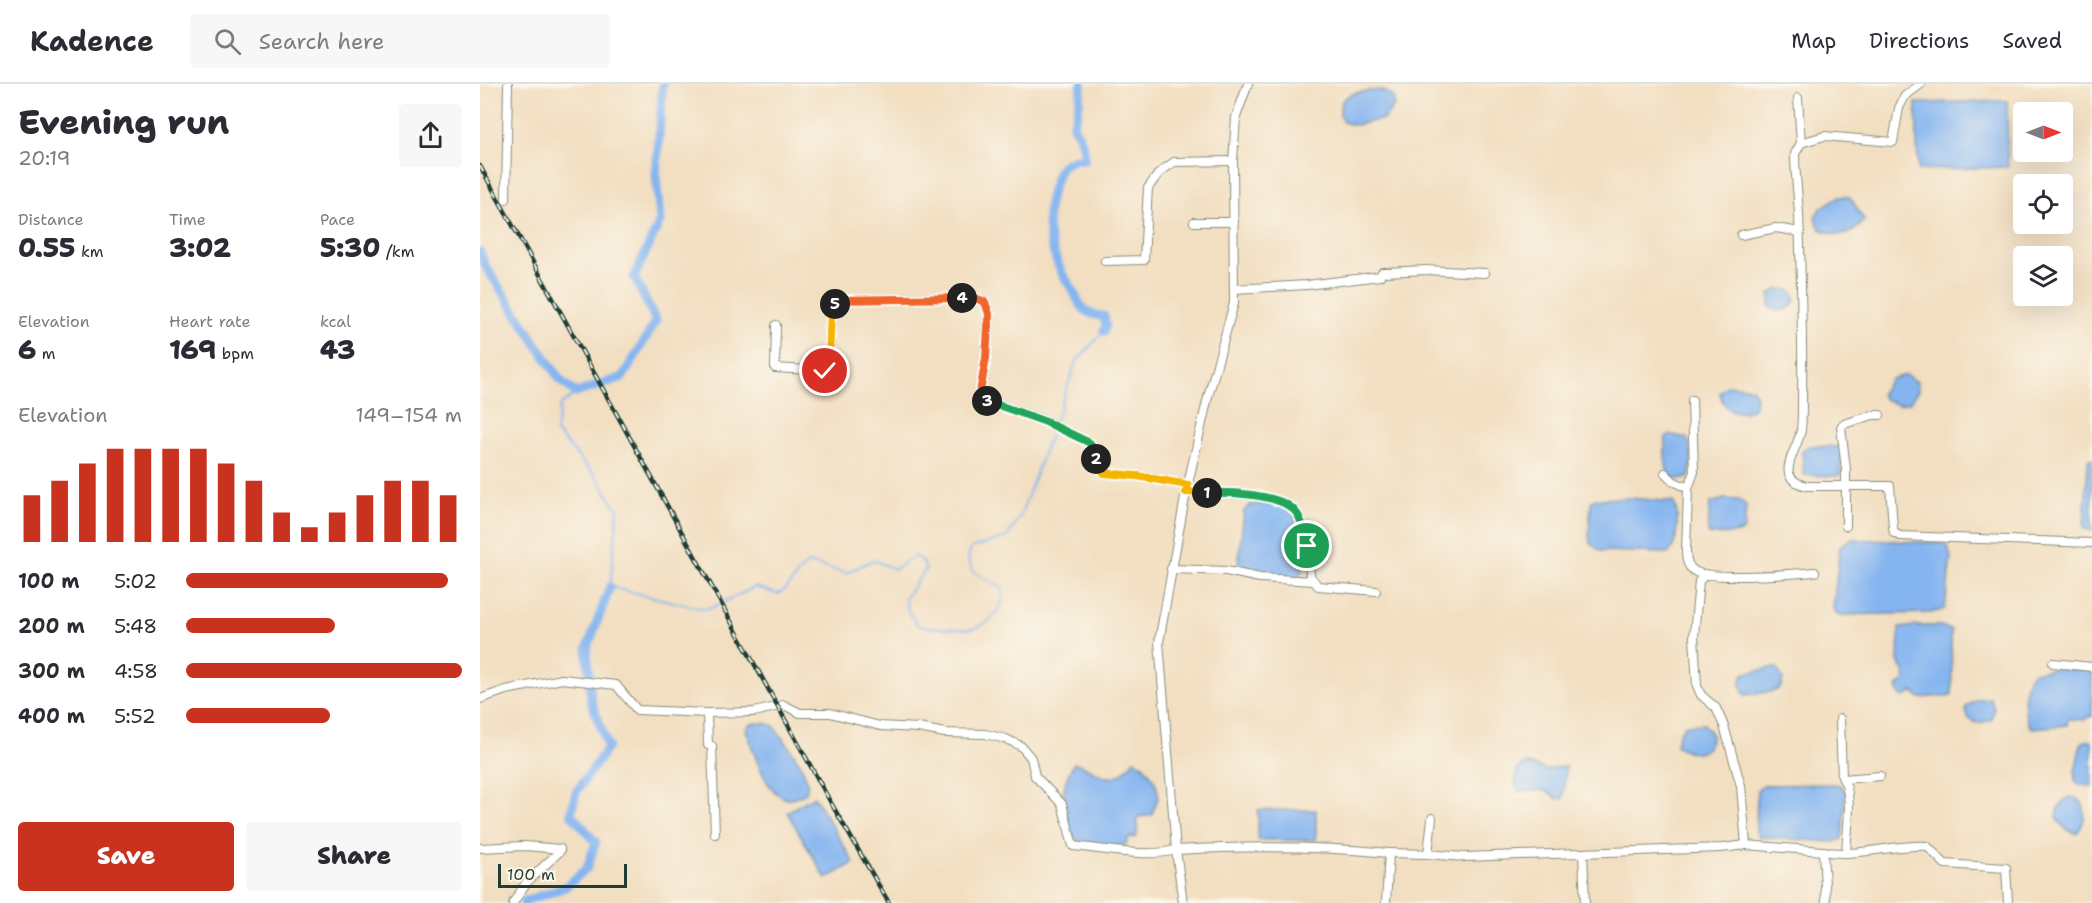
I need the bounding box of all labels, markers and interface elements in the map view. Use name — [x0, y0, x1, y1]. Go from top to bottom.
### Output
search box — [190, 14, 610, 68]
text: Kadence — [30, 22, 154, 60]
icon: search — [211, 25, 244, 58]
text: Search here — [259, 27, 385, 56]
text: Map — [1791, 27, 1836, 55]
text: Directions — [1869, 27, 1969, 55]
text: Saved — [2002, 27, 2062, 55]
text: Evening run — [18, 100, 229, 145]
north arrow — [2013, 102, 2073, 162]
map controls — [2013, 102, 2073, 306]
button: share — [399, 104, 462, 167]
text: 20:19 — [18, 145, 71, 171]
button: locate — [2013, 174, 2073, 234]
text: Distance — [18, 209, 84, 230]
text: Time — [169, 209, 206, 230]
text: Pace — [320, 209, 355, 230]
text: 0.55 — [18, 230, 75, 265]
text: 3:02 — [169, 230, 231, 265]
text: 5:30 — [320, 230, 380, 265]
text: km — [75, 241, 104, 262]
text: /km — [380, 241, 414, 262]
button: layers — [2013, 246, 2073, 306]
pin: 4 — [947, 283, 977, 313]
text: 4 — [956, 287, 968, 308]
pin: 5 — [820, 289, 850, 319]
text: 5 — [830, 293, 840, 314]
text: Elevation — [18, 311, 90, 332]
text: Heart rate — [169, 311, 251, 332]
text: kcal — [320, 311, 351, 332]
text: 6 — [18, 332, 36, 367]
text: 169 — [169, 332, 216, 367]
text: 43 — [320, 332, 355, 367]
text: m — [36, 343, 55, 364]
text: bpm — [216, 343, 254, 364]
pin — [799, 345, 850, 396]
icon: check — [808, 354, 841, 387]
pin: 3 — [972, 386, 1002, 416]
text: 3 — [981, 390, 993, 411]
text: Elevation — [18, 402, 108, 428]
text: 149–154 m — [356, 402, 462, 428]
pin: 2 — [1081, 444, 1111, 474]
text: 2 — [1090, 448, 1102, 469]
pin: 1 — [1192, 478, 1222, 508]
text: 1 — [1203, 482, 1211, 503]
pin — [1281, 520, 1332, 571]
icon: arrive — [1290, 529, 1323, 562]
text: 100 m — [18, 568, 80, 594]
text: 5:02 — [114, 568, 157, 594]
text: 200 m — [18, 613, 85, 639]
text: 5:48 — [114, 613, 157, 639]
text: 300 m — [18, 658, 85, 684]
text: 4:58 — [114, 658, 158, 684]
text: 400 m — [18, 703, 85, 729]
text: 5:52 — [114, 703, 156, 729]
button: Save — [18, 822, 234, 891]
button: Share — [246, 822, 462, 891]
scale bar — [498, 861, 627, 888]
text: 100 m — [507, 864, 555, 885]

